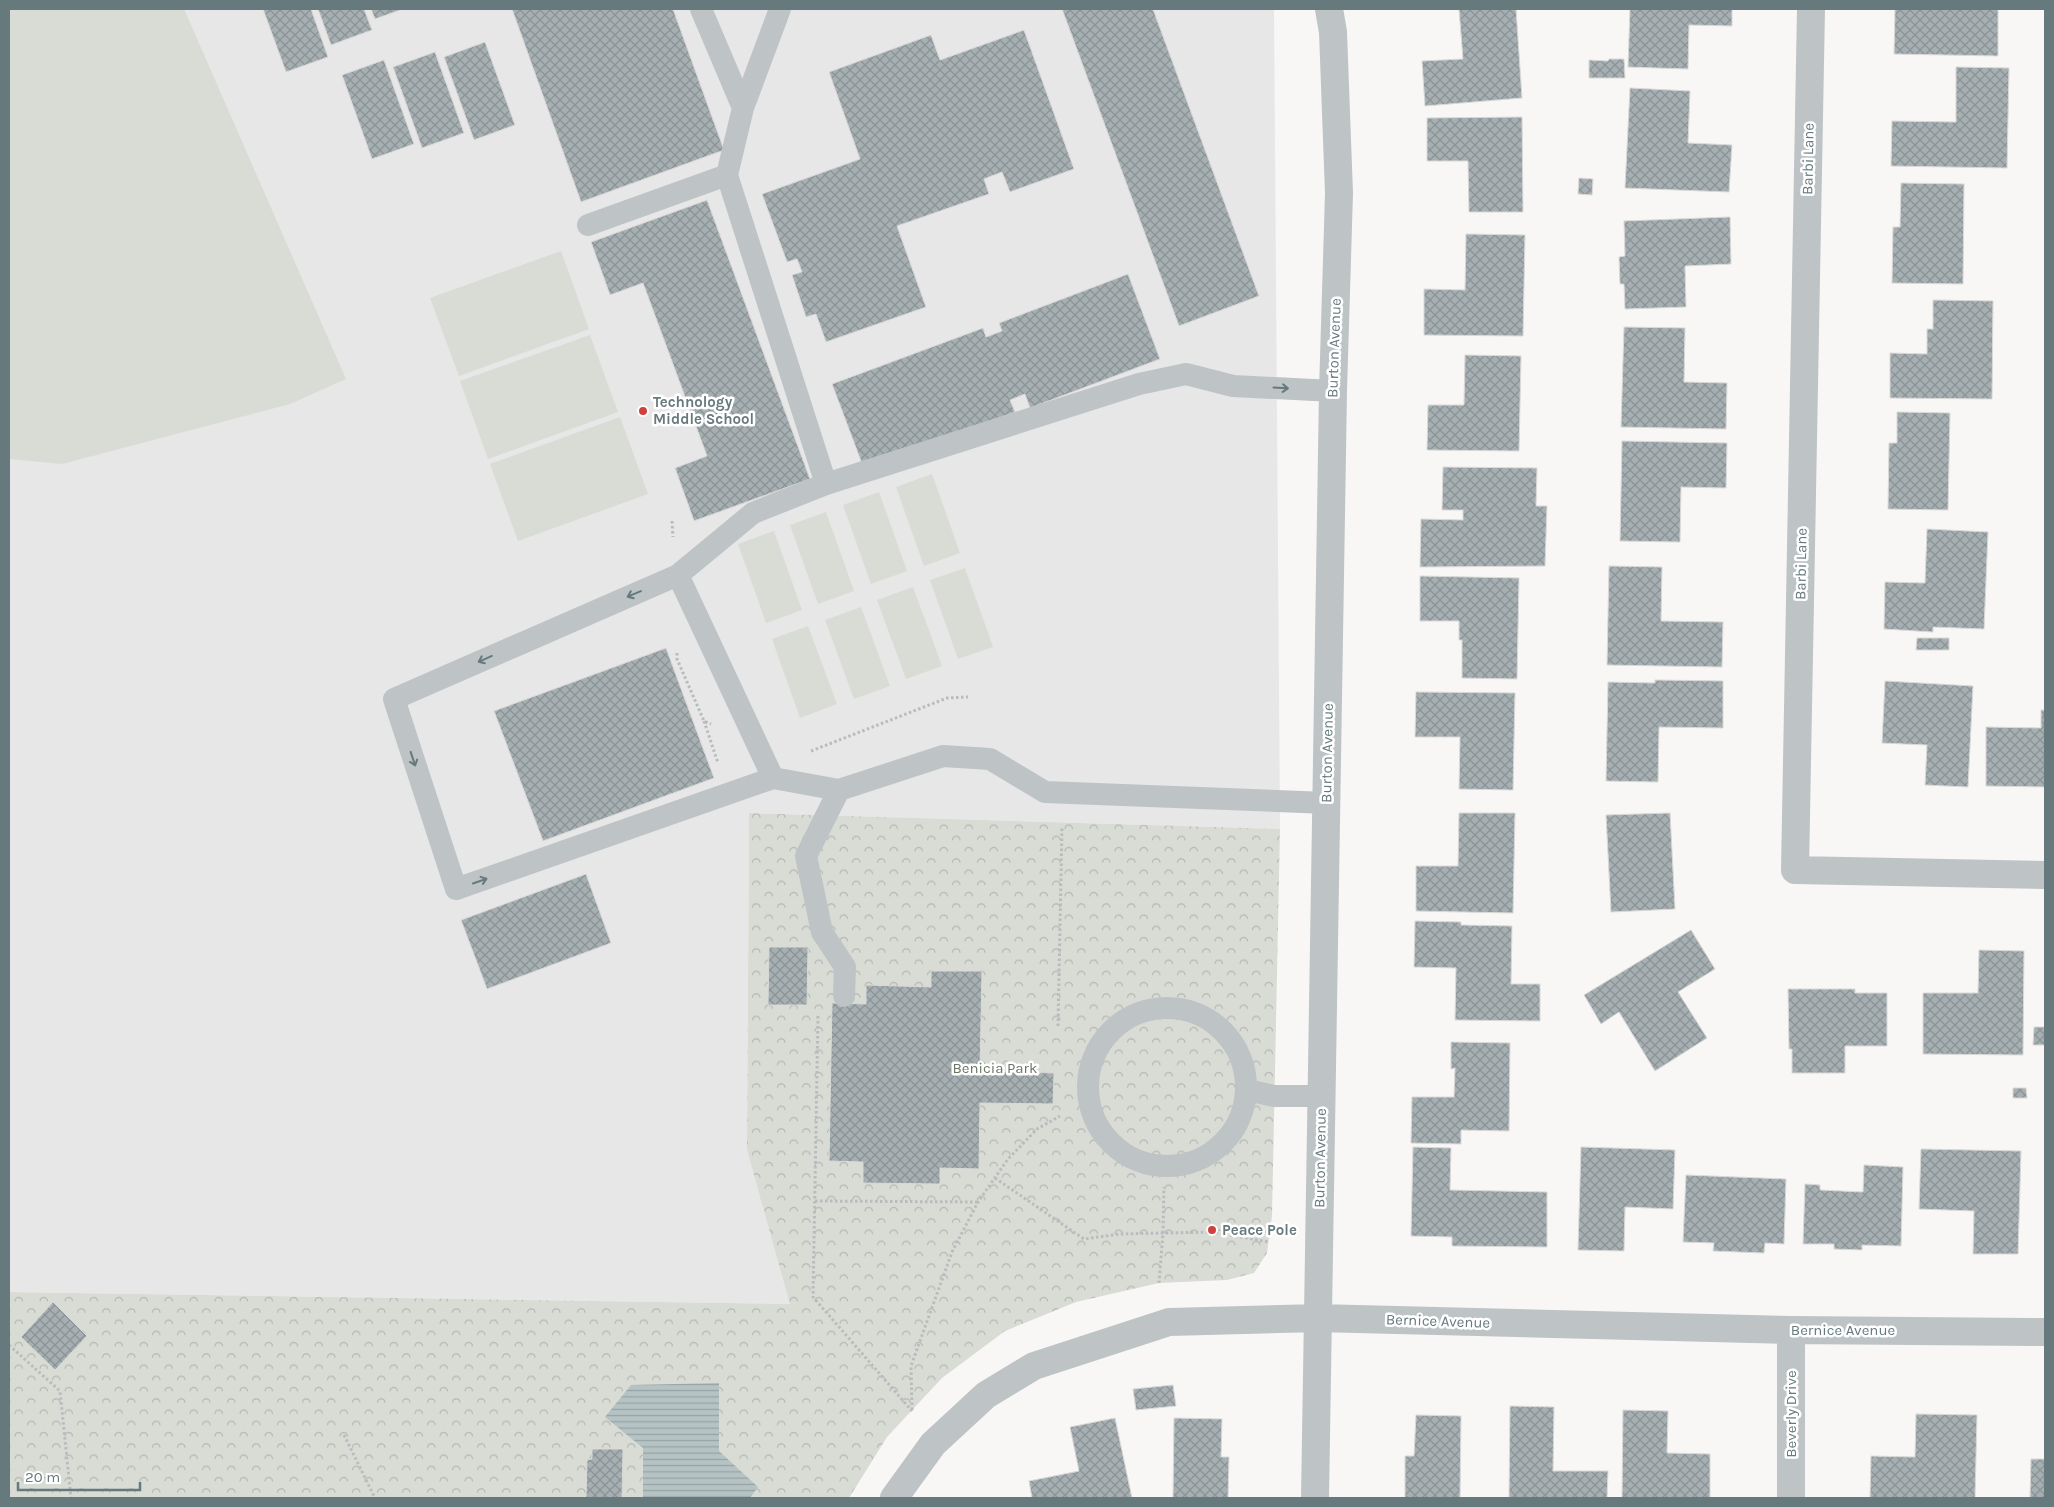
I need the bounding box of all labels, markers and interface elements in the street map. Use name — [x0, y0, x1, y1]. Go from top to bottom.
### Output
street label: Barbi Lane — [1798, 123, 1818, 195]
street label: Burton Avenue — [1323, 298, 1345, 398]
one-way arrow — [1273, 384, 1289, 393]
place label: Technology Middle School — [653, 393, 754, 428]
marker: Technology Middle School — [637, 405, 649, 417]
street label: Barbi Lane — [1791, 528, 1811, 600]
one-way arrow — [627, 590, 642, 600]
one-way arrow — [478, 655, 493, 665]
street label: Burton Avenue — [1317, 703, 1337, 803]
one-way arrow — [409, 751, 419, 767]
one-way arrow — [472, 875, 488, 885]
park label: Benicia Park — [952, 1059, 1038, 1077]
street label: Burton Avenue — [1310, 1108, 1330, 1208]
place label: Peace Pole — [1222, 1221, 1297, 1239]
marker: Peace Pole — [1206, 1224, 1218, 1236]
street label: Bernice Avenue — [1386, 1310, 1490, 1332]
street label: Bernice Avenue — [1791, 1321, 1895, 1339]
street label: Beverly Drive — [1782, 1370, 1800, 1458]
scale bar — [18, 1460, 140, 1492]
text: 20 m — [25, 1468, 60, 1486]

